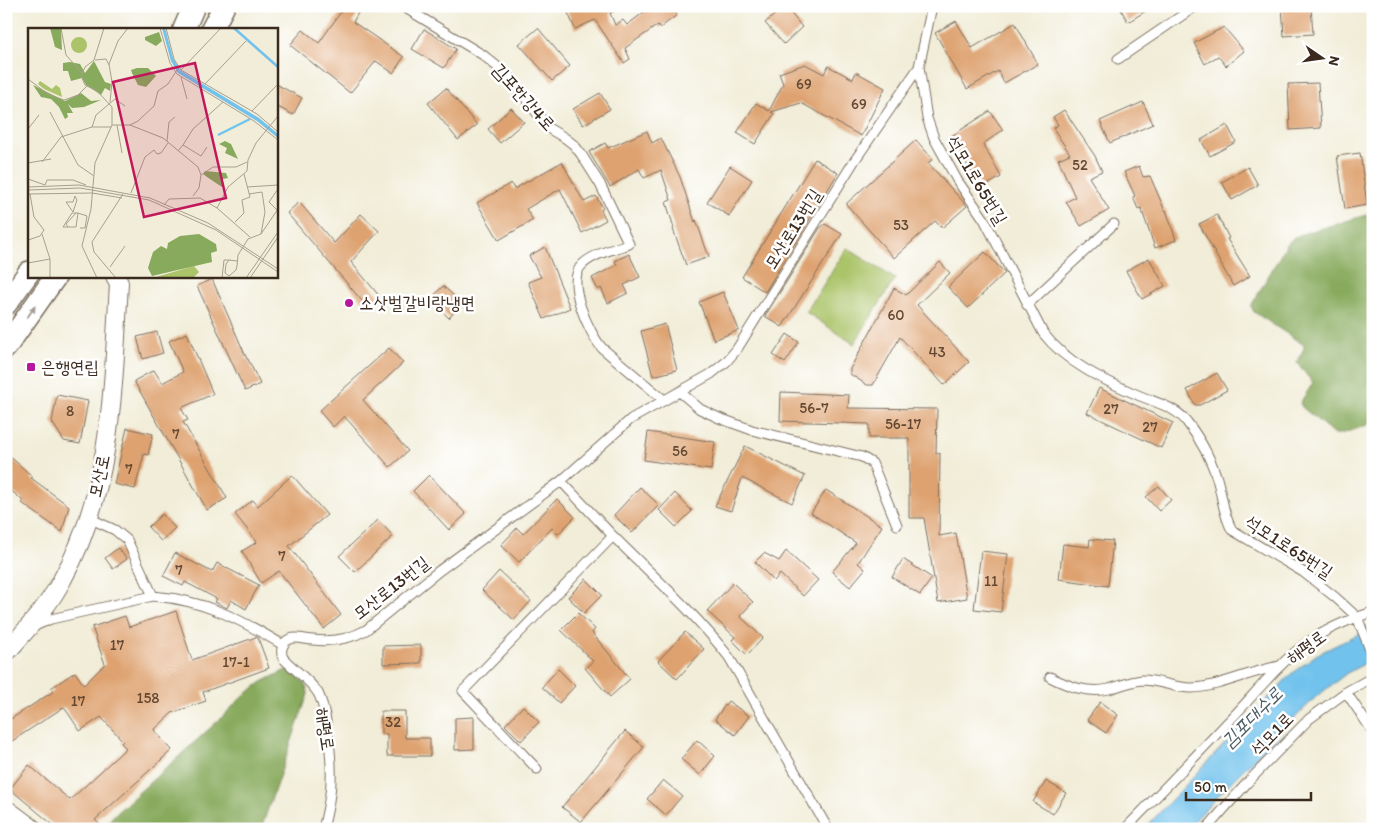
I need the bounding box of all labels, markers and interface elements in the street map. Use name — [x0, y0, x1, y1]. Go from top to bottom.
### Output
inset map — [28, 28, 278, 278]
north arrow — [1296, 32, 1346, 82]
text: N — [1325, 54, 1344, 67]
street label: 김포한강4로 — [488, 59, 560, 135]
house number: 69 — [796, 75, 812, 93]
house number: 69 — [851, 95, 867, 113]
street label: 석모1로65번길 — [942, 132, 1012, 229]
house number: 52 — [1072, 156, 1088, 174]
street label: 모산로13번길 — [760, 184, 827, 273]
house number: 53 — [893, 216, 909, 234]
place label: 소삿벌갈비랑냉면 — [359, 292, 475, 314]
marker: 소삿벌갈비랑냉면 — [343, 297, 355, 309]
one-way arrow — [27, 305, 36, 319]
house number: 60 — [887, 306, 905, 324]
house number: 43 — [928, 343, 946, 361]
place label: 은행연립 — [41, 356, 99, 378]
marker: 은행연립 — [25, 361, 37, 373]
house number: 56-7 — [799, 399, 829, 417]
house number: 27 — [1103, 400, 1119, 418]
house number: 8 — [66, 402, 74, 420]
house number: 56-17 — [885, 415, 922, 433]
house number: 27 — [1142, 418, 1158, 436]
house number: 7 — [172, 425, 180, 443]
house number: 56 — [672, 442, 688, 460]
street label: 모산로 — [84, 452, 114, 500]
house number: 7 — [125, 460, 133, 478]
street label: 석모1로65번길 — [1241, 511, 1337, 584]
house number: 7 — [278, 547, 286, 565]
street label: 모산로13번길 — [349, 551, 434, 625]
house number: 7 — [175, 561, 183, 579]
house number: 11 — [984, 572, 998, 590]
street label: 해평로 — [1282, 625, 1330, 669]
house number: 17 — [110, 636, 125, 654]
house number: 17-1 — [222, 653, 250, 671]
water label: 김포대수로 — [1217, 682, 1287, 752]
house number: 158 — [136, 689, 160, 707]
house number: 17 — [71, 692, 86, 710]
street label: 해평로 — [311, 706, 339, 752]
street label: 석모1로 — [1246, 708, 1298, 760]
house number: 32 — [385, 713, 401, 731]
scale bar — [1186, 770, 1312, 802]
text: 50 m — [1194, 778, 1227, 796]

